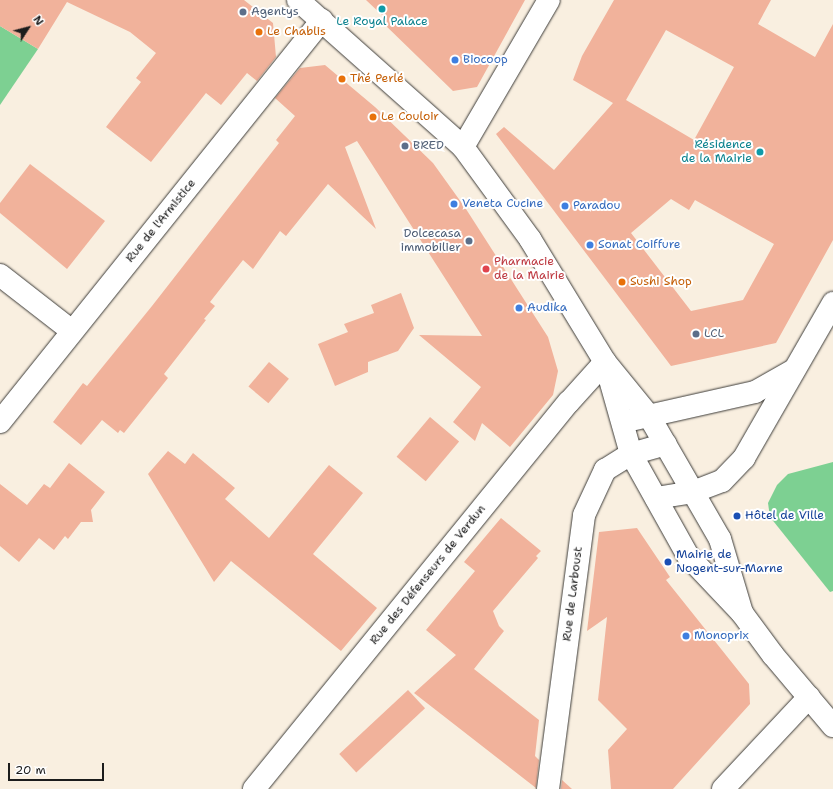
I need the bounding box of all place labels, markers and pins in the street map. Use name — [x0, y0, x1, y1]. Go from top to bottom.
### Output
marker: Le Royal Palace — [377, 4, 387, 14]
place label: Agentys — [251, 5, 299, 19]
marker: Agentys — [238, 7, 248, 17]
place label: Le Royal Palace — [336, 15, 428, 29]
place label: Le Chablis — [267, 25, 326, 39]
marker: Le Chablis — [254, 27, 264, 37]
place label: Biocoop — [463, 53, 508, 67]
marker: Biocoop — [450, 55, 460, 65]
place label: Thé Perlé — [350, 72, 404, 86]
marker: Thé Perlé — [337, 74, 347, 84]
place label: Le Couloir — [381, 110, 439, 124]
marker: Le Couloir — [368, 112, 378, 122]
place label: Résidence de la Mairie — [681, 138, 752, 166]
place label: BRED — [413, 139, 444, 153]
marker: BRED — [400, 141, 410, 151]
marker: Résidence de la Mairie — [755, 147, 765, 157]
place label: Veneta Cucine — [462, 197, 543, 211]
marker: Veneta Cucine — [449, 199, 459, 209]
place label: Paradou — [573, 199, 621, 213]
marker: Paradou — [560, 201, 570, 211]
place label: Dolcecasa immobilier — [401, 227, 461, 255]
marker: Dolcecasa immobilier — [464, 236, 474, 246]
place label: Sonat Coiffure — [598, 238, 681, 252]
marker: Sonat Coiffure — [585, 240, 595, 250]
place label: Pharmacie de la Mairie — [494, 255, 565, 283]
marker: Pharmacie de la Mairie — [481, 264, 491, 274]
place label: Sushi Shop — [630, 275, 692, 289]
marker: Sushi Shop — [617, 277, 627, 287]
place label: Audika — [527, 301, 567, 315]
marker: Audika — [514, 303, 524, 313]
place label: LCL — [704, 327, 724, 341]
marker: LCL — [691, 329, 701, 339]
place label: Hôtel de Ville — [745, 509, 824, 523]
marker: Hôtel de Ville — [732, 511, 742, 521]
place label: Mairie de Nogent-sur-Marne — [676, 548, 783, 576]
marker: Mairie de Nogent-sur-Marne — [663, 557, 673, 567]
place label: Monoprix — [694, 629, 749, 643]
marker: Monoprix — [681, 631, 691, 641]

